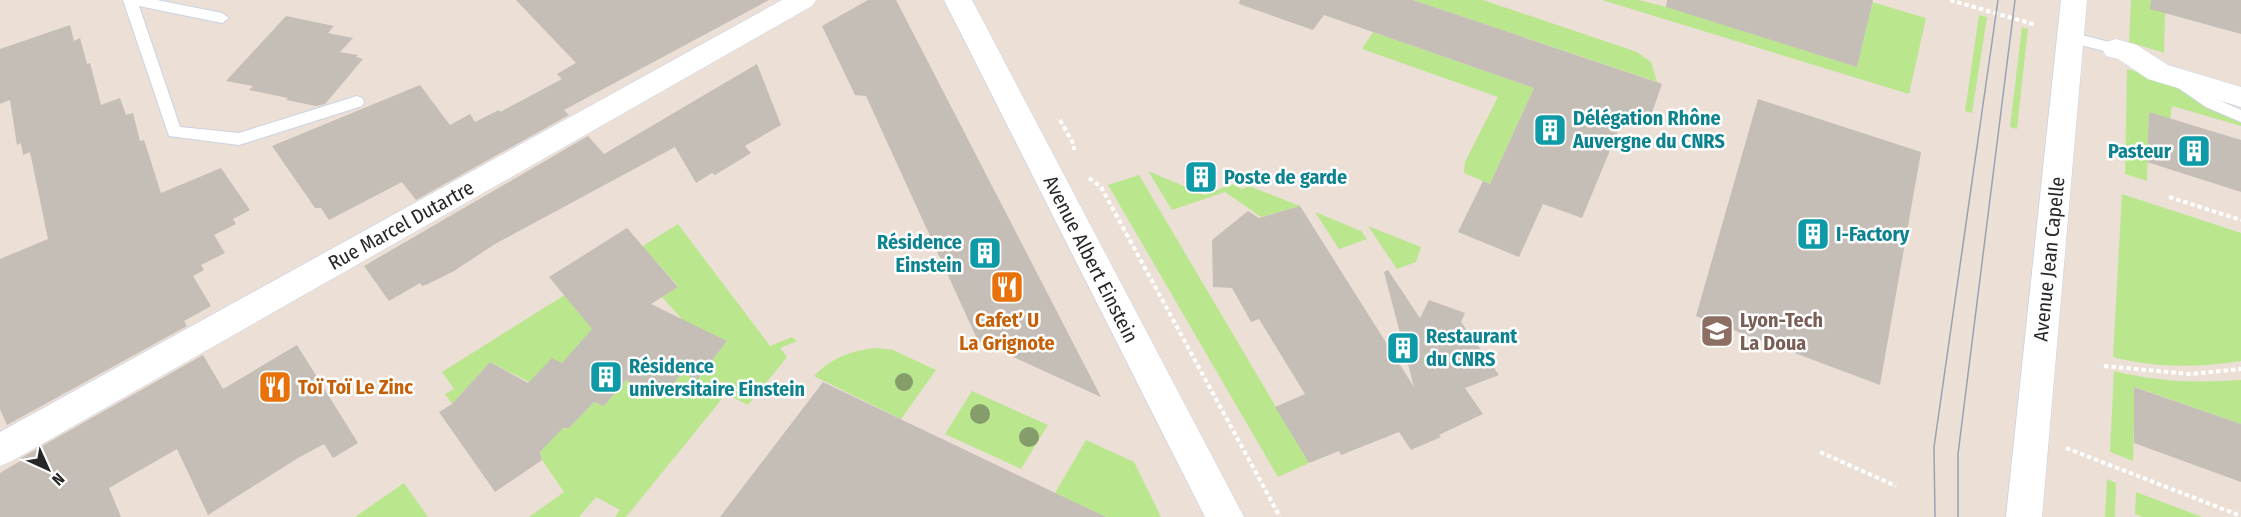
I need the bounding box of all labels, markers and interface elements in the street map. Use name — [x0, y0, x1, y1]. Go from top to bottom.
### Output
place label: Délégation Rhône Auvergne du CNRS — [1572, 106, 1725, 153]
building icon: Délégation Rhône Auvergne du CNRS — [1532, 112, 1568, 148]
building icon: Pasteur — [2176, 133, 2212, 169]
place label: Pasteur — [2108, 139, 2172, 163]
building icon: Poste de garde — [1183, 159, 1219, 195]
place label: Poste de garde — [1224, 165, 1347, 189]
street label: Avenue Albert Einstein — [1038, 171, 1144, 347]
street label: Rue Marcel Dutartre — [324, 175, 478, 275]
street label: Avenue Jean Capelle — [2028, 175, 2070, 343]
building icon: I-Factory — [1795, 216, 1831, 252]
place label: I-Factory — [1836, 222, 1910, 246]
place label: Résidence Einstein — [877, 230, 962, 277]
building icon: Résidence Einstein — [967, 235, 1003, 271]
restaurant icon: Cafet’ U La Grignote — [989, 269, 1025, 305]
place label: Cafet’ U La Grignote — [959, 308, 1055, 355]
place label: Lyon-Tech La Doua — [1740, 308, 1823, 355]
school or university icon: Lyon-Tech La Doua — [1699, 313, 1735, 349]
place label: Restaurant du CNRS — [1426, 324, 1518, 371]
building icon: Restaurant du CNRS — [1385, 330, 1421, 366]
place label: Résidence universitaire Einstein — [629, 354, 805, 401]
building icon: Résidence universitaire Einstein — [588, 359, 624, 395]
restaurant icon: Toï Toï Le Zinc — [257, 369, 293, 405]
place label: Toï Toï Le Zinc — [298, 375, 413, 399]
north arrow — [18, 439, 78, 499]
text: N — [48, 469, 68, 489]

